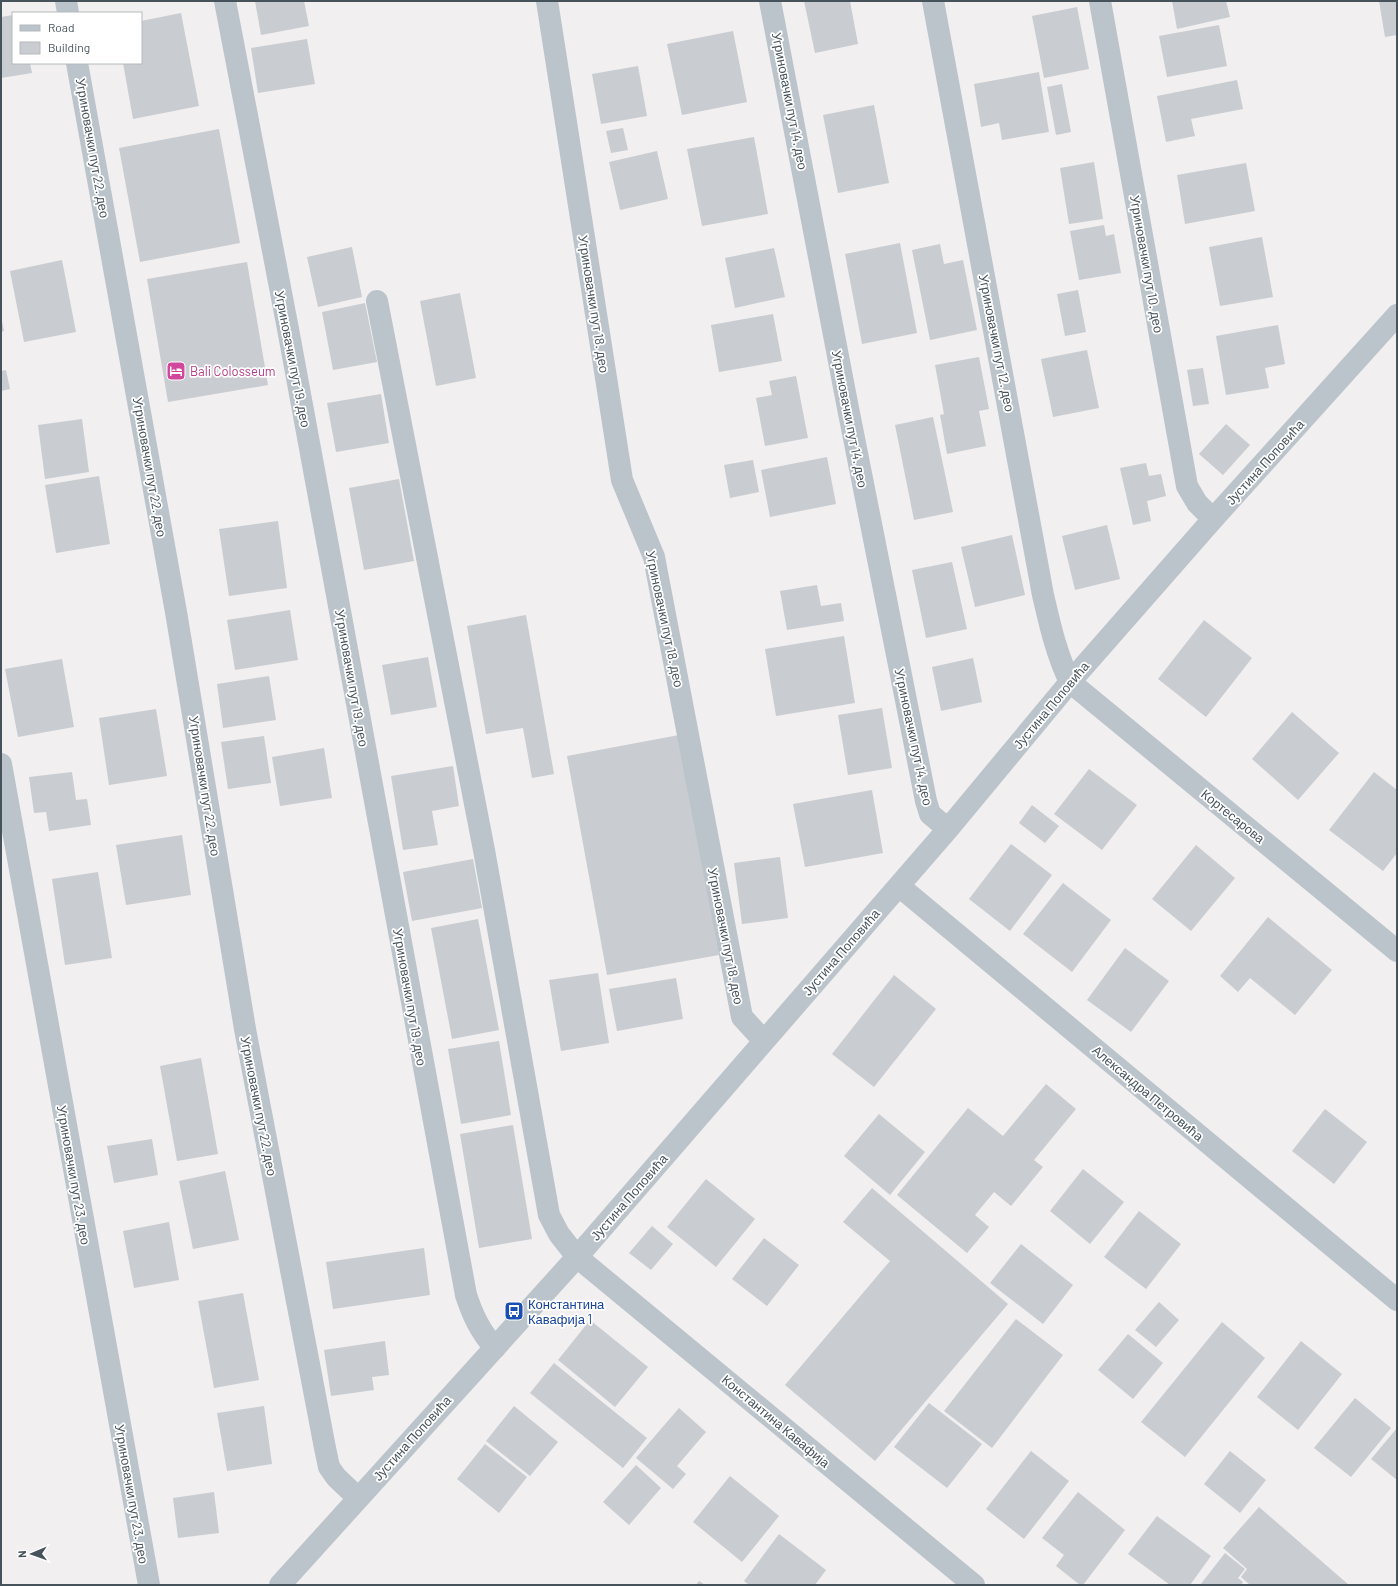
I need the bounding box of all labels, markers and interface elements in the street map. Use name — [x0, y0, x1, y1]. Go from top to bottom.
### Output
legend — [12, 12, 142, 64]
text: Road — [48, 20, 75, 34]
street label: Угриновачки пут 14. део — [769, 31, 811, 171]
text: Building — [48, 40, 90, 54]
street label: Угриновачки пут 22. део — [73, 77, 113, 219]
street label: Угриновачки пут 10. део — [1127, 194, 1167, 334]
street label: Угриновачки пут 18. део — [575, 234, 613, 374]
street label: Угриновачки пут 12. део — [976, 273, 1018, 413]
street label: Угриновачки пут 19. део — [272, 289, 314, 429]
street label: Угриновачки пут 14. део — [829, 349, 871, 489]
hotel icon: Bali Colosseum — [165, 360, 187, 382]
place label: Bali Colosseum — [190, 363, 276, 379]
street label: Угриновачки пут 22. део — [130, 396, 170, 538]
street label: Јустина Поповића — [1223, 416, 1308, 508]
street label: Угриновачки пут 18. део — [643, 549, 687, 689]
street label: Угриновачки пут 19. део — [332, 608, 372, 748]
street label: Јустина Поповића — [1010, 658, 1093, 752]
street label: Угриновачки пут 14. део — [892, 667, 936, 807]
street label: Угриновачки пут 22. део — [186, 715, 224, 857]
street label: Кортесарова — [1198, 786, 1269, 847]
street label: Угриновачки пут 18. део — [705, 866, 747, 1006]
street label: Јустина Поповића — [799, 905, 883, 998]
street label: Угриновачки пут 19. део — [390, 927, 430, 1067]
street label: Угриновачки пут 22. део — [238, 1035, 280, 1177]
street label: Александра Петровића — [1089, 1042, 1207, 1145]
street label: Угриновачки пут 23. део — [54, 1104, 94, 1246]
street label: Јустина Поповића — [587, 1150, 671, 1243]
place label: Константина Кавафија 1 — [528, 1296, 605, 1327]
bus stop icon: Константина Кавафија 1 — [503, 1300, 525, 1322]
street label: Константина Кавафија — [719, 1371, 834, 1471]
street label: Јустина Поповића — [370, 1392, 455, 1484]
street label: Угриновачки пут 23. део — [112, 1423, 152, 1565]
north arrow — [12, 1534, 52, 1574]
text: N — [15, 1550, 28, 1558]

